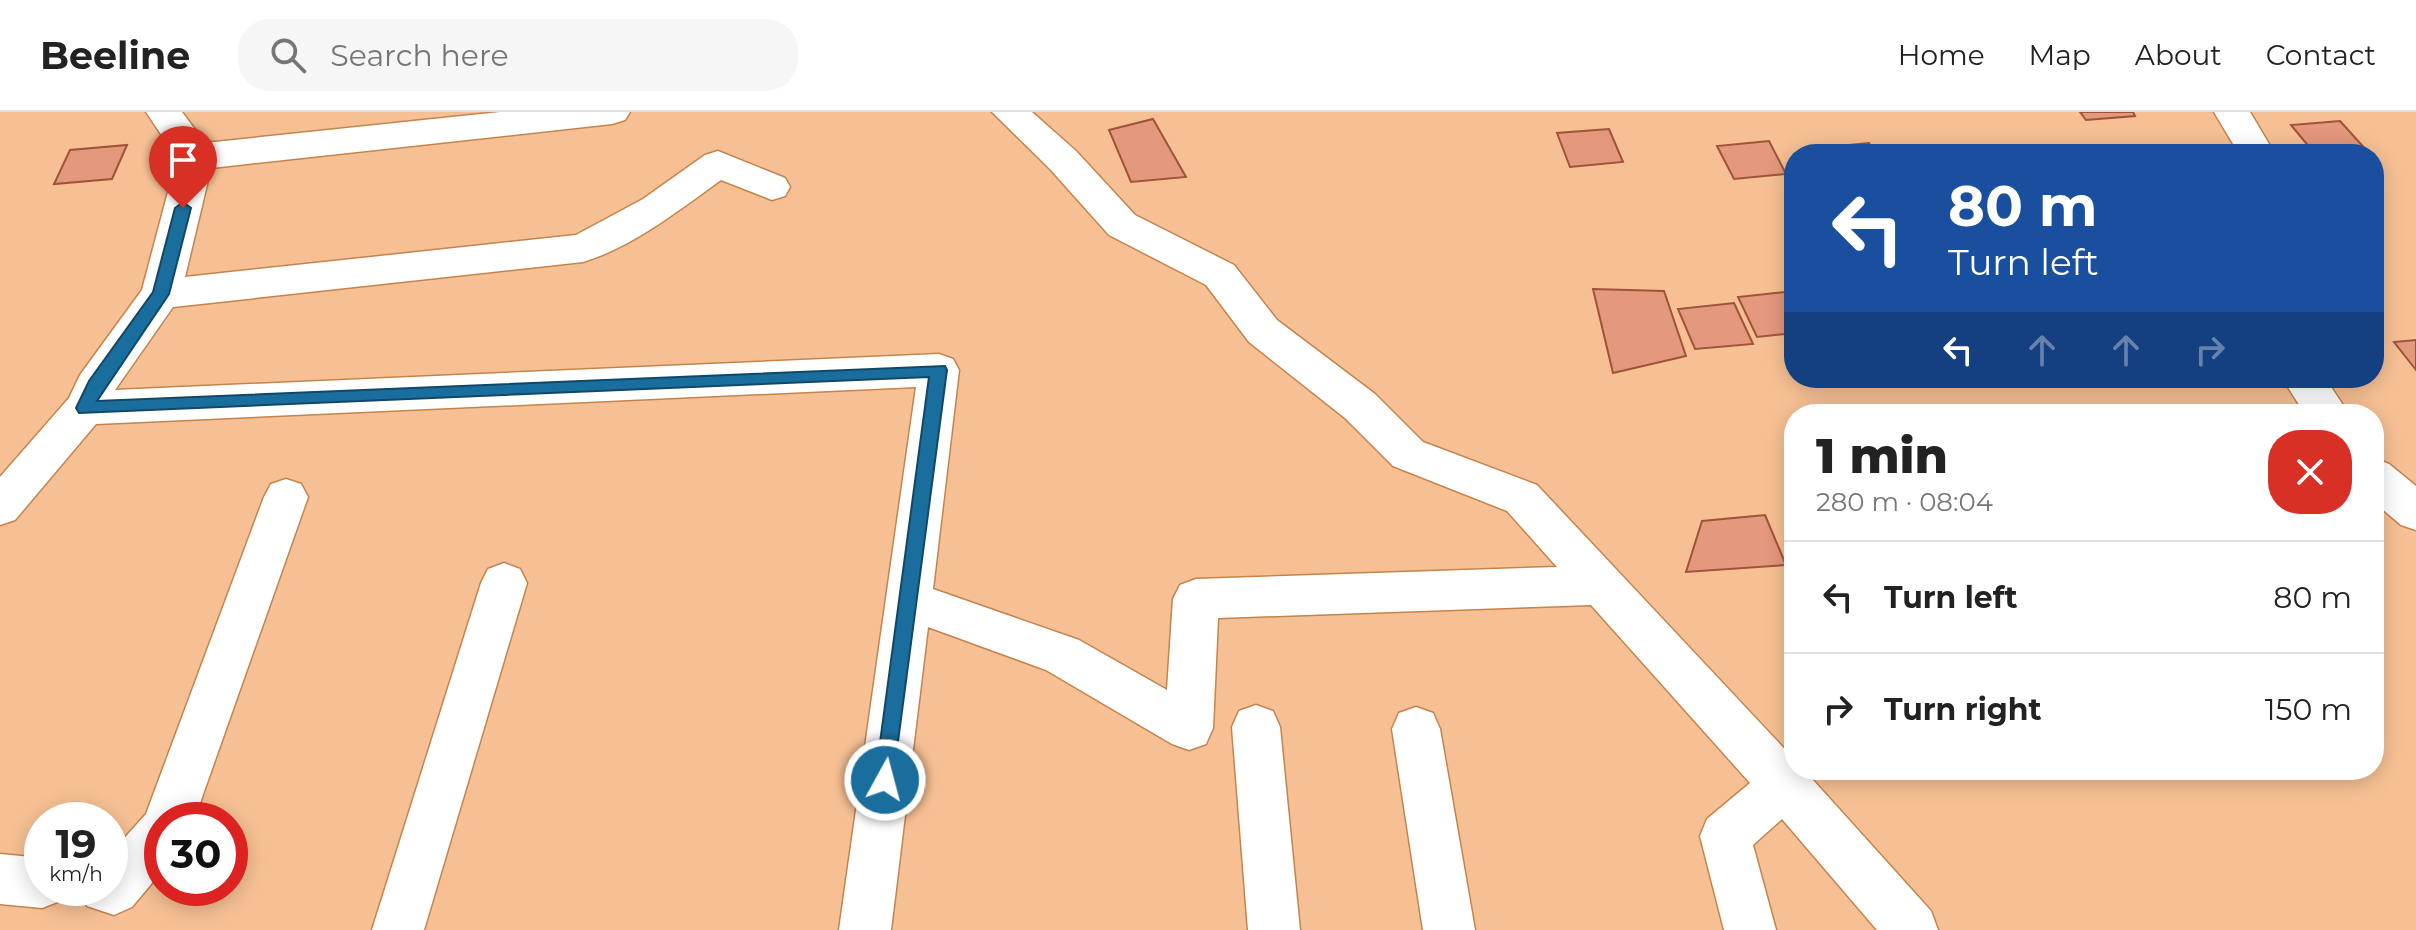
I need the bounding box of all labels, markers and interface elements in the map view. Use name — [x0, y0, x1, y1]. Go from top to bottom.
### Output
search box — [238, 19, 798, 91]
text: Beeline — [40, 32, 190, 79]
icon: search — [266, 33, 310, 77]
text: Search here — [330, 37, 509, 74]
text: Home — [1898, 38, 1985, 72]
text: Map — [2029, 38, 2091, 72]
text: About — [2135, 38, 2222, 72]
text: Contact — [2266, 38, 2376, 72]
pin — [149, 126, 217, 208]
icon: arrive — [161, 138, 205, 182]
text: 80 m — [1948, 172, 2098, 240]
icon: left — [1816, 176, 1920, 280]
text: Turn left — [1948, 240, 2099, 284]
icon: left — [1936, 328, 1980, 372]
icon: ahead — [2020, 328, 2064, 372]
icon: ahead — [2104, 328, 2148, 372]
icon: right — [2188, 328, 2232, 372]
text: 1 min — [1816, 427, 1948, 485]
button: close — [2268, 430, 2352, 514]
text: 280 m · 08:04 — [1816, 486, 1993, 518]
icon: left — [1816, 575, 1860, 619]
text: Turn left — [1884, 579, 2017, 616]
text: 80 m — [2273, 579, 2352, 616]
icon: right — [1816, 687, 1860, 731]
text: Turn right — [1884, 691, 2041, 728]
text: 150 m — [2265, 691, 2352, 728]
position arrow — [843, 738, 927, 822]
speed limit sign: 30 — [144, 802, 248, 906]
text: 19 — [55, 819, 97, 868]
text: km/h — [49, 862, 103, 886]

